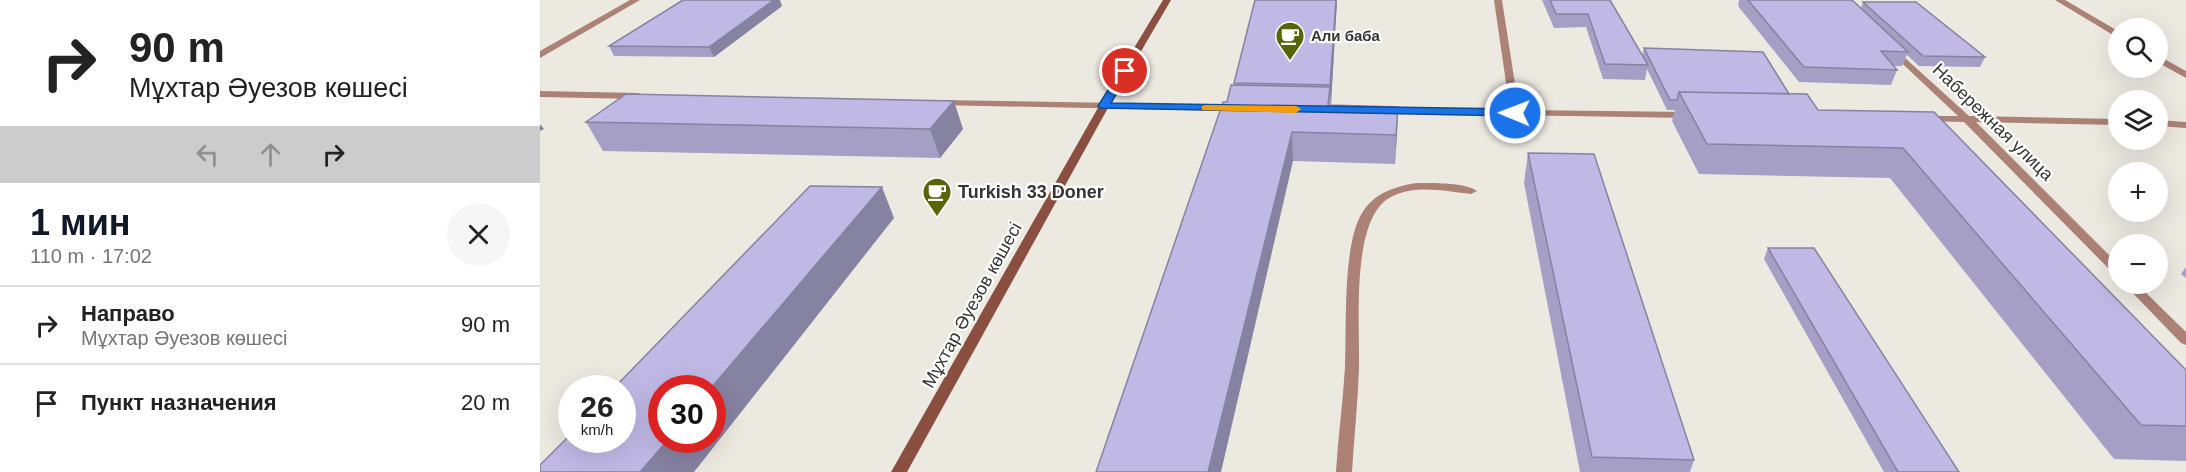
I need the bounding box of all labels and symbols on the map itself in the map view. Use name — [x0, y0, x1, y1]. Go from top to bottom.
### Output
cafe icon: Али баба — [1274, 20, 1306, 62]
place label: Али баба — [1311, 27, 1381, 44]
pin — [1099, 45, 1150, 96]
street label: Набережная улица — [1929, 60, 2058, 185]
position arrow — [1483, 81, 1547, 145]
cafe icon: Turkish 33 Doner — [921, 176, 953, 218]
place label: Turkish 33 Doner — [958, 182, 1104, 202]
street label: Мұхтар Әуезов көшесі — [918, 219, 1026, 391]
speed limit sign: 30 — [648, 375, 726, 453]

